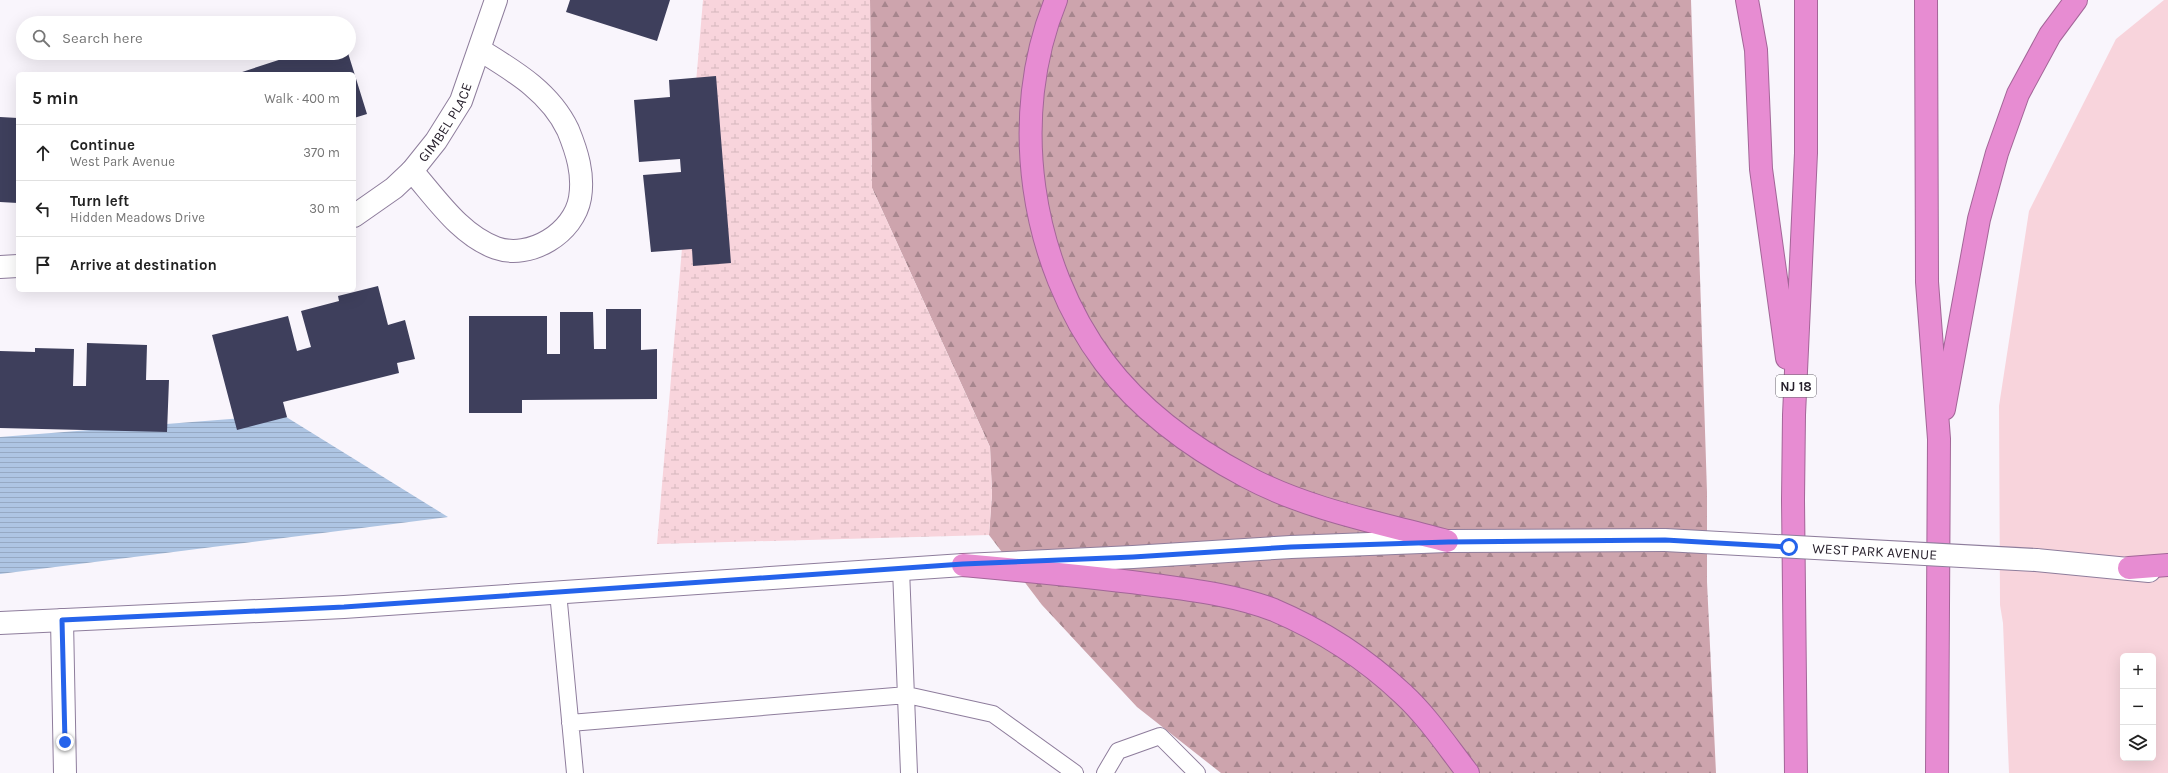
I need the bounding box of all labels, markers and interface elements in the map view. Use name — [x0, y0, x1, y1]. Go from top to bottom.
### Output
search box — [16, 16, 356, 60]
icon: search — [30, 27, 52, 49]
text: Search here — [62, 29, 143, 47]
street label: GIMBEL PLACE — [415, 81, 476, 165]
text: 5 min — [32, 88, 79, 108]
text: Walk · 400 m — [264, 91, 340, 106]
text: Continue — [70, 136, 135, 154]
icon: ahead — [32, 142, 54, 164]
text: 370 m — [303, 145, 340, 160]
text: West Park Avenue — [70, 154, 175, 169]
text: Turn left — [70, 192, 129, 210]
icon: left — [32, 198, 54, 220]
text: 30 m — [309, 201, 340, 216]
text: Hidden Meadows Drive — [70, 210, 205, 225]
icon: arrive — [32, 254, 54, 276]
text: Arrive at destination — [70, 256, 217, 274]
road number: NJ 18 — [1776, 375, 1816, 397]
route start — [1780, 538, 1798, 556]
street label: WEST PARK AVENUE — [1812, 540, 1937, 564]
map controls — [2120, 653, 2156, 761]
button: + — [2120, 653, 2156, 689]
button: − — [2120, 689, 2156, 725]
button: layers — [2120, 725, 2156, 761]
route end — [56, 733, 74, 751]

